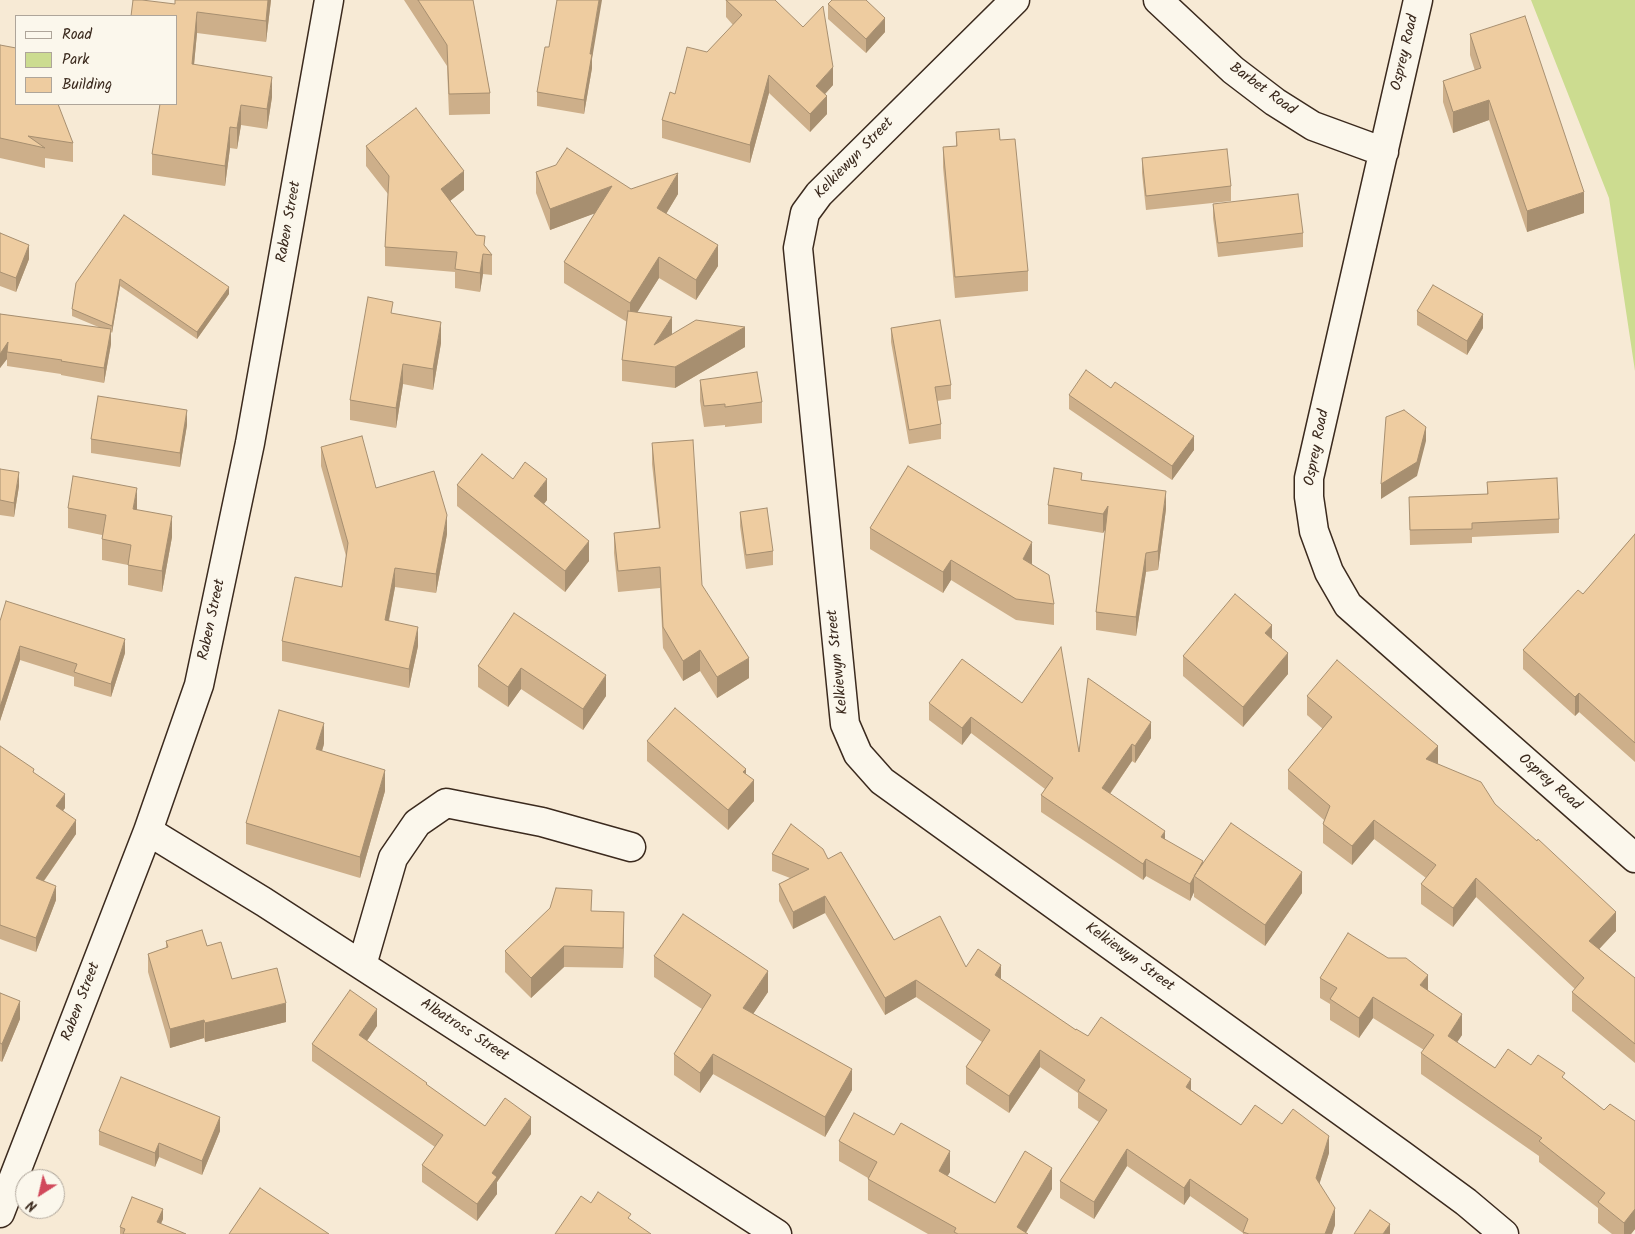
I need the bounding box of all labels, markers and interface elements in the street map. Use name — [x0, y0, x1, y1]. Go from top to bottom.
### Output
street label: Osprey Road — [1389, 13, 1423, 93]
legend — [15, 15, 178, 105]
text: Road — [62, 23, 92, 47]
text: Park — [62, 48, 89, 72]
street label: Barbet Road — [1225, 60, 1299, 120]
text: Building — [62, 73, 112, 97]
street label: Kelkiewyn Street — [812, 115, 898, 203]
street label: Raben Street — [274, 180, 306, 264]
street label: Osprey Road — [1302, 408, 1334, 488]
street label: Raben Street — [196, 578, 230, 662]
street label: Kelkiewyn Street — [825, 608, 853, 716]
street label: Osprey Road — [1514, 751, 1584, 815]
street label: Kelkiewyn Street — [1081, 920, 1177, 996]
street label: Raben Street — [59, 960, 105, 1044]
street label: Albatross Street — [416, 996, 512, 1066]
north arrow — [15, 1169, 65, 1219]
text: N — [22, 1194, 42, 1217]

